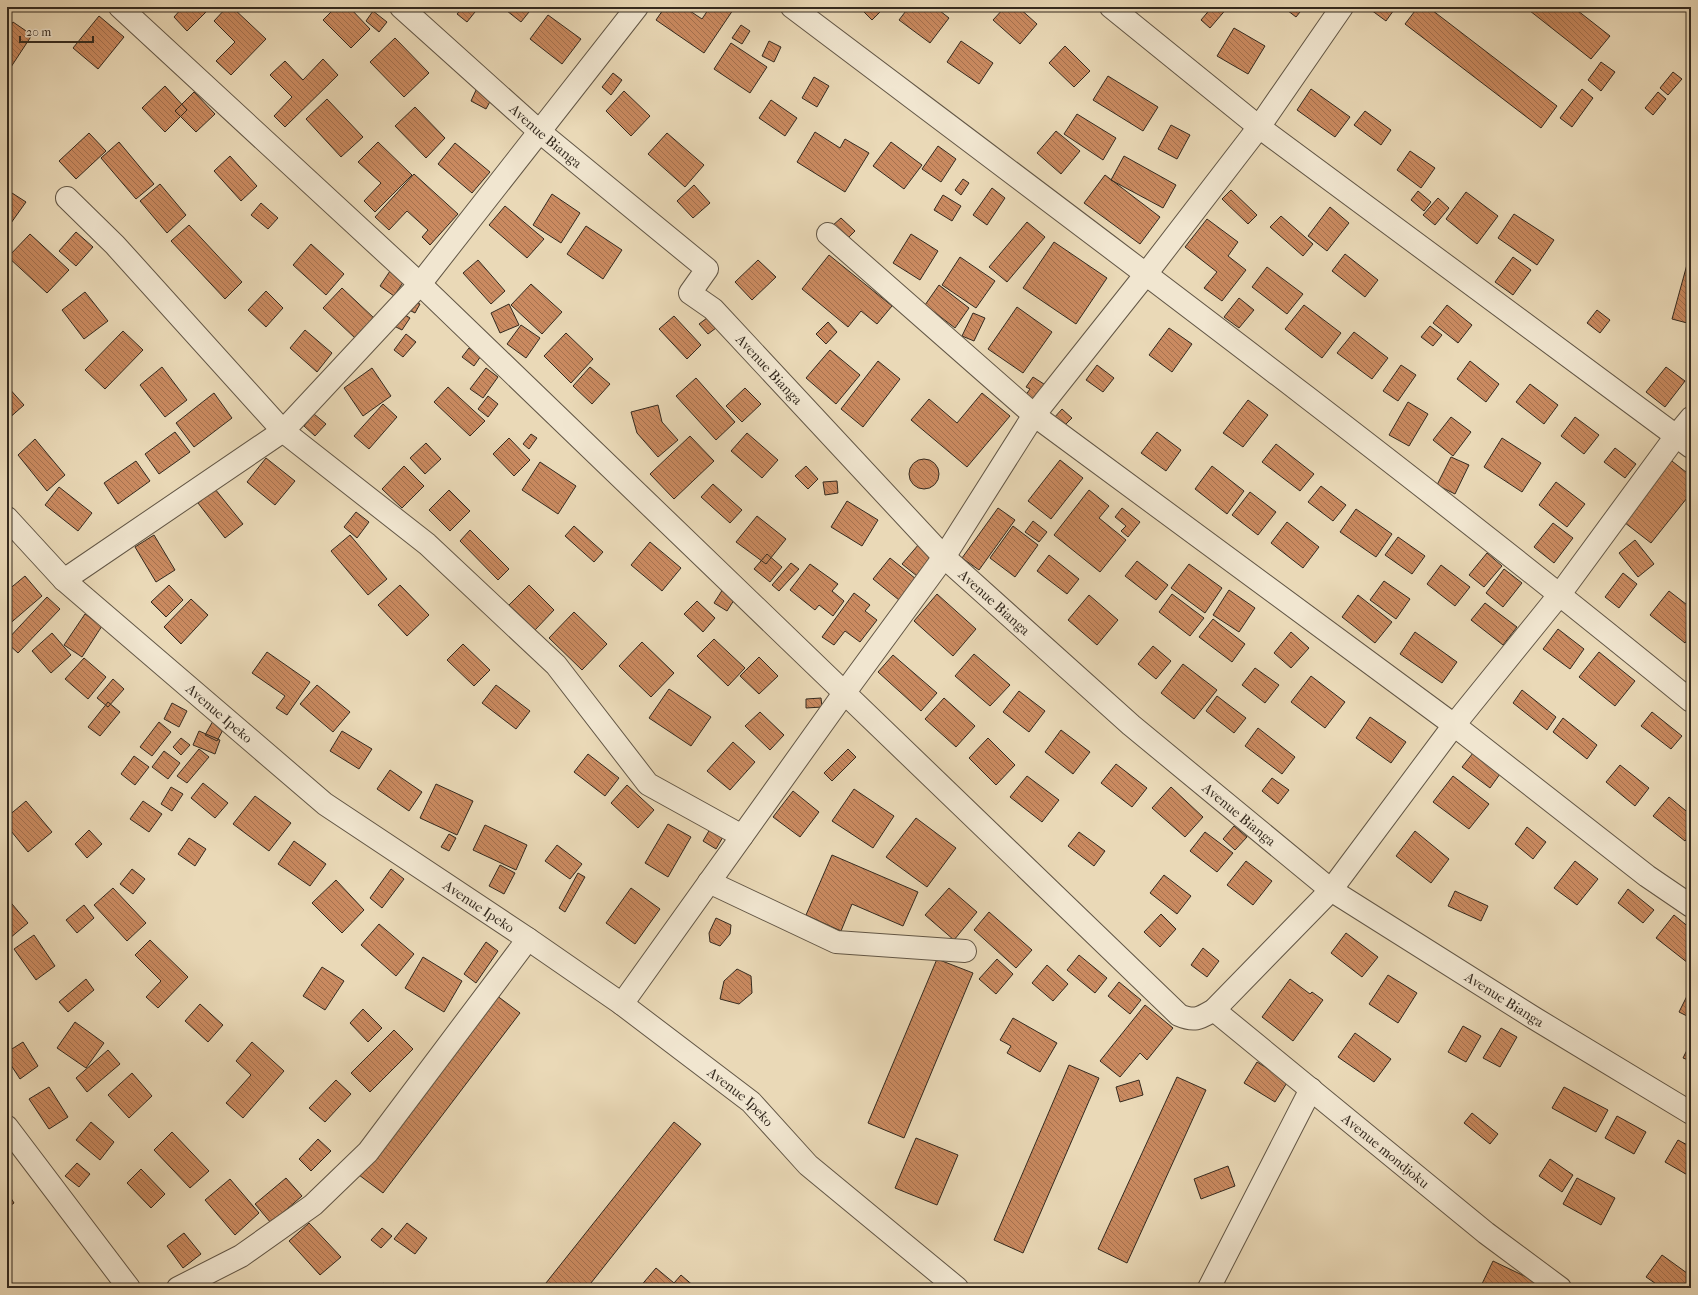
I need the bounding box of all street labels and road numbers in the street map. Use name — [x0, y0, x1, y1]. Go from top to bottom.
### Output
street label: Avenue Bianga — [505, 100, 586, 172]
street label: Avenue Bianga — [731, 330, 806, 409]
street label: Avenue Bianga — [954, 566, 1034, 639]
street label: Avenue Ipeko — [182, 680, 256, 747]
street label: Avenue Bianga — [1198, 779, 1279, 850]
street label: Avenue Ipeko — [439, 876, 518, 937]
street label: Avenue Bianga — [1461, 968, 1547, 1031]
street label: Avenue Ipeko — [703, 1063, 777, 1130]
street label: Avenue mondjoku — [1337, 1110, 1433, 1192]

